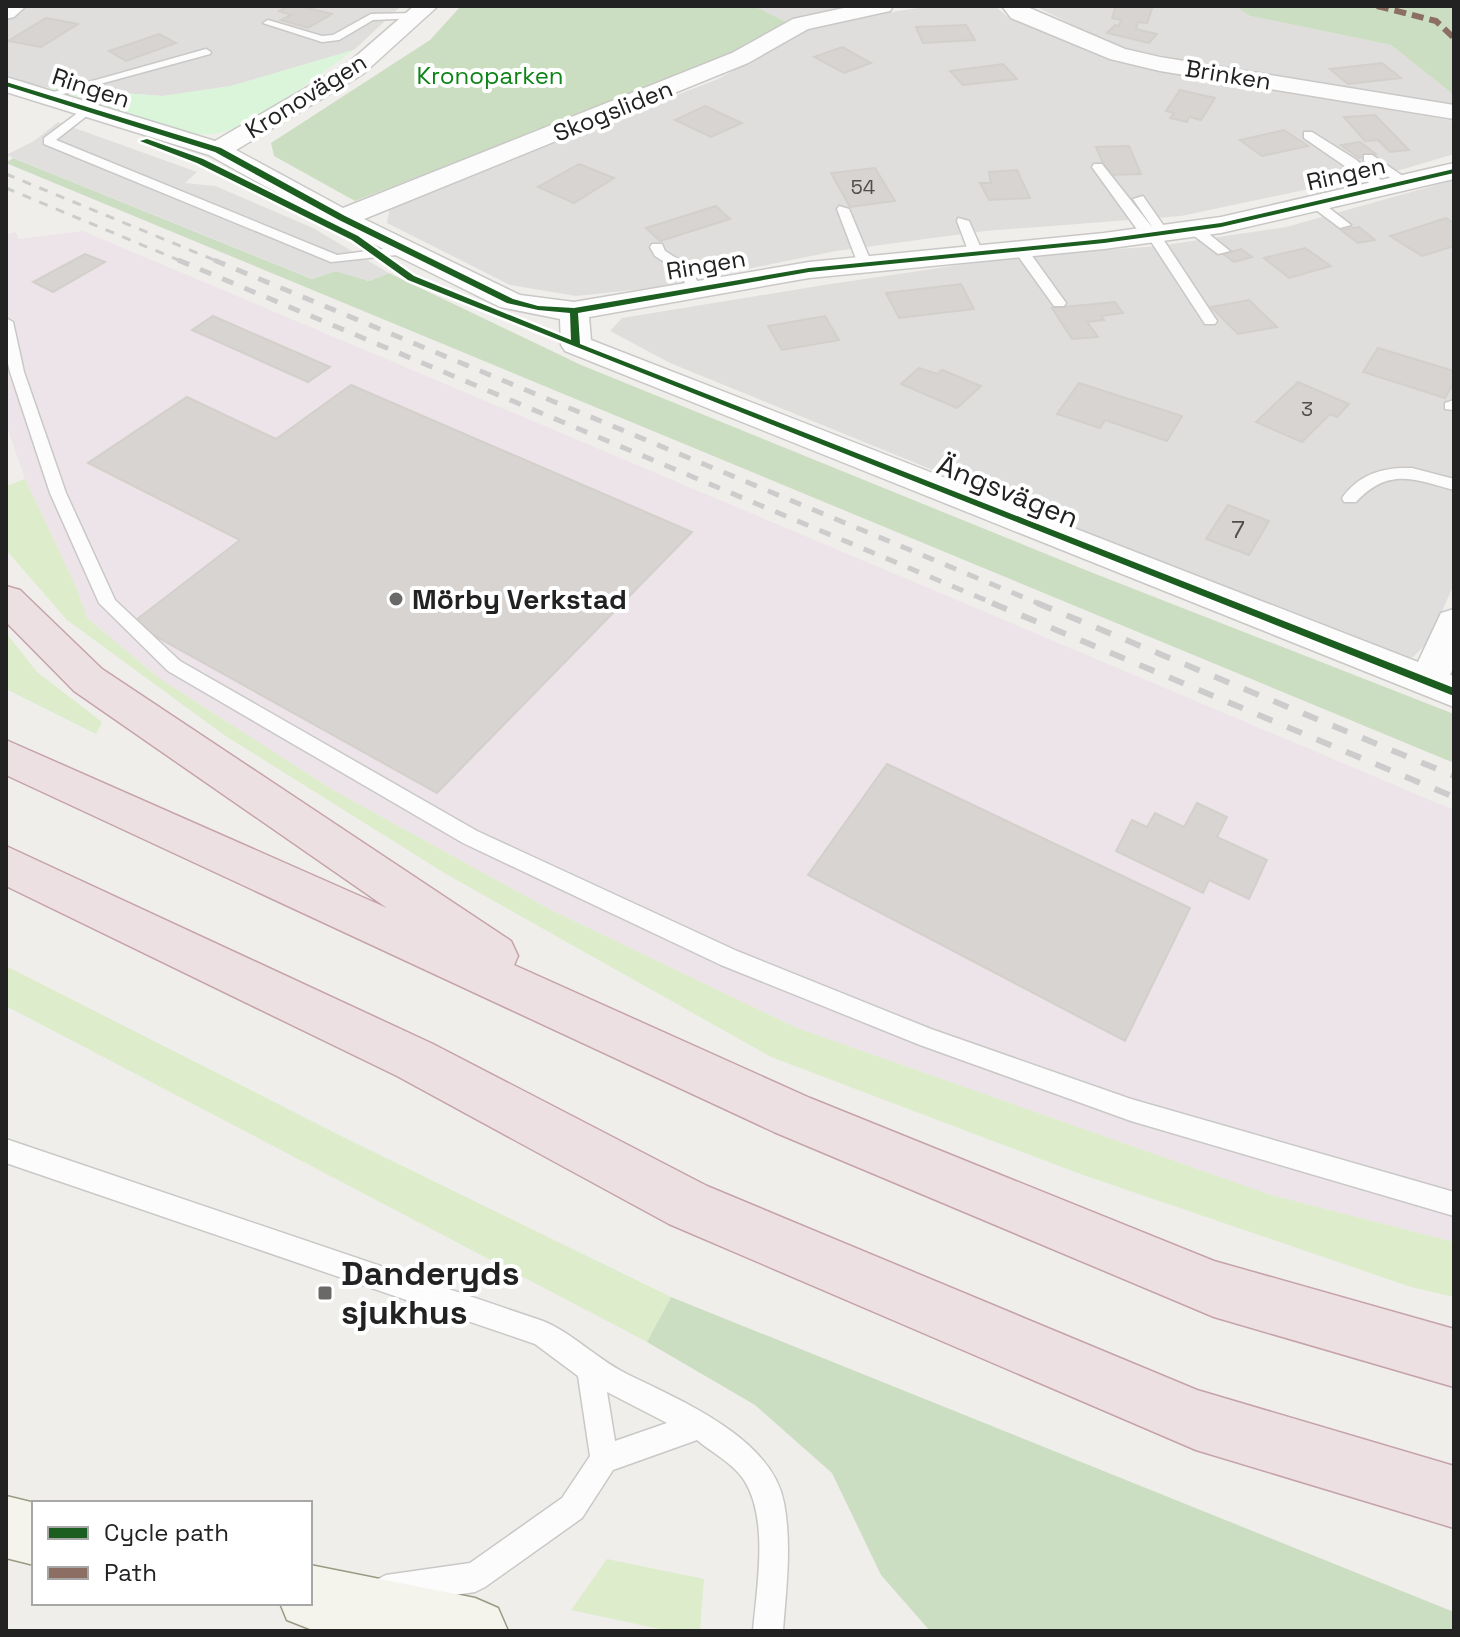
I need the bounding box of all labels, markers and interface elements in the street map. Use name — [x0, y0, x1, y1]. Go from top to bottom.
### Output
street label: Kronovägen — [239, 46, 372, 145]
street label: Brinken — [1183, 52, 1273, 97]
street label: Ringen — [48, 60, 134, 115]
park label: Kronoparken — [416, 60, 564, 91]
street label: Skogsliden — [549, 73, 677, 149]
street label: Ringen — [1303, 149, 1388, 198]
house number: 54 — [851, 174, 875, 200]
street label: Ringen — [664, 242, 748, 287]
house number: 3 — [1301, 396, 1313, 422]
street label: Ängsvägen — [932, 446, 1084, 536]
house number: 7 — [1231, 514, 1245, 545]
place label: Mörby Verkstad — [412, 581, 627, 617]
marker: Mörby Verkstad — [387, 590, 405, 608]
place label: Danderyds sjukhus — [341, 1252, 519, 1334]
marker: Danderyds sjukhus — [316, 1284, 334, 1302]
legend — [32, 1501, 312, 1605]
text: Cycle path — [104, 1517, 229, 1548]
text: Path — [104, 1557, 157, 1588]

